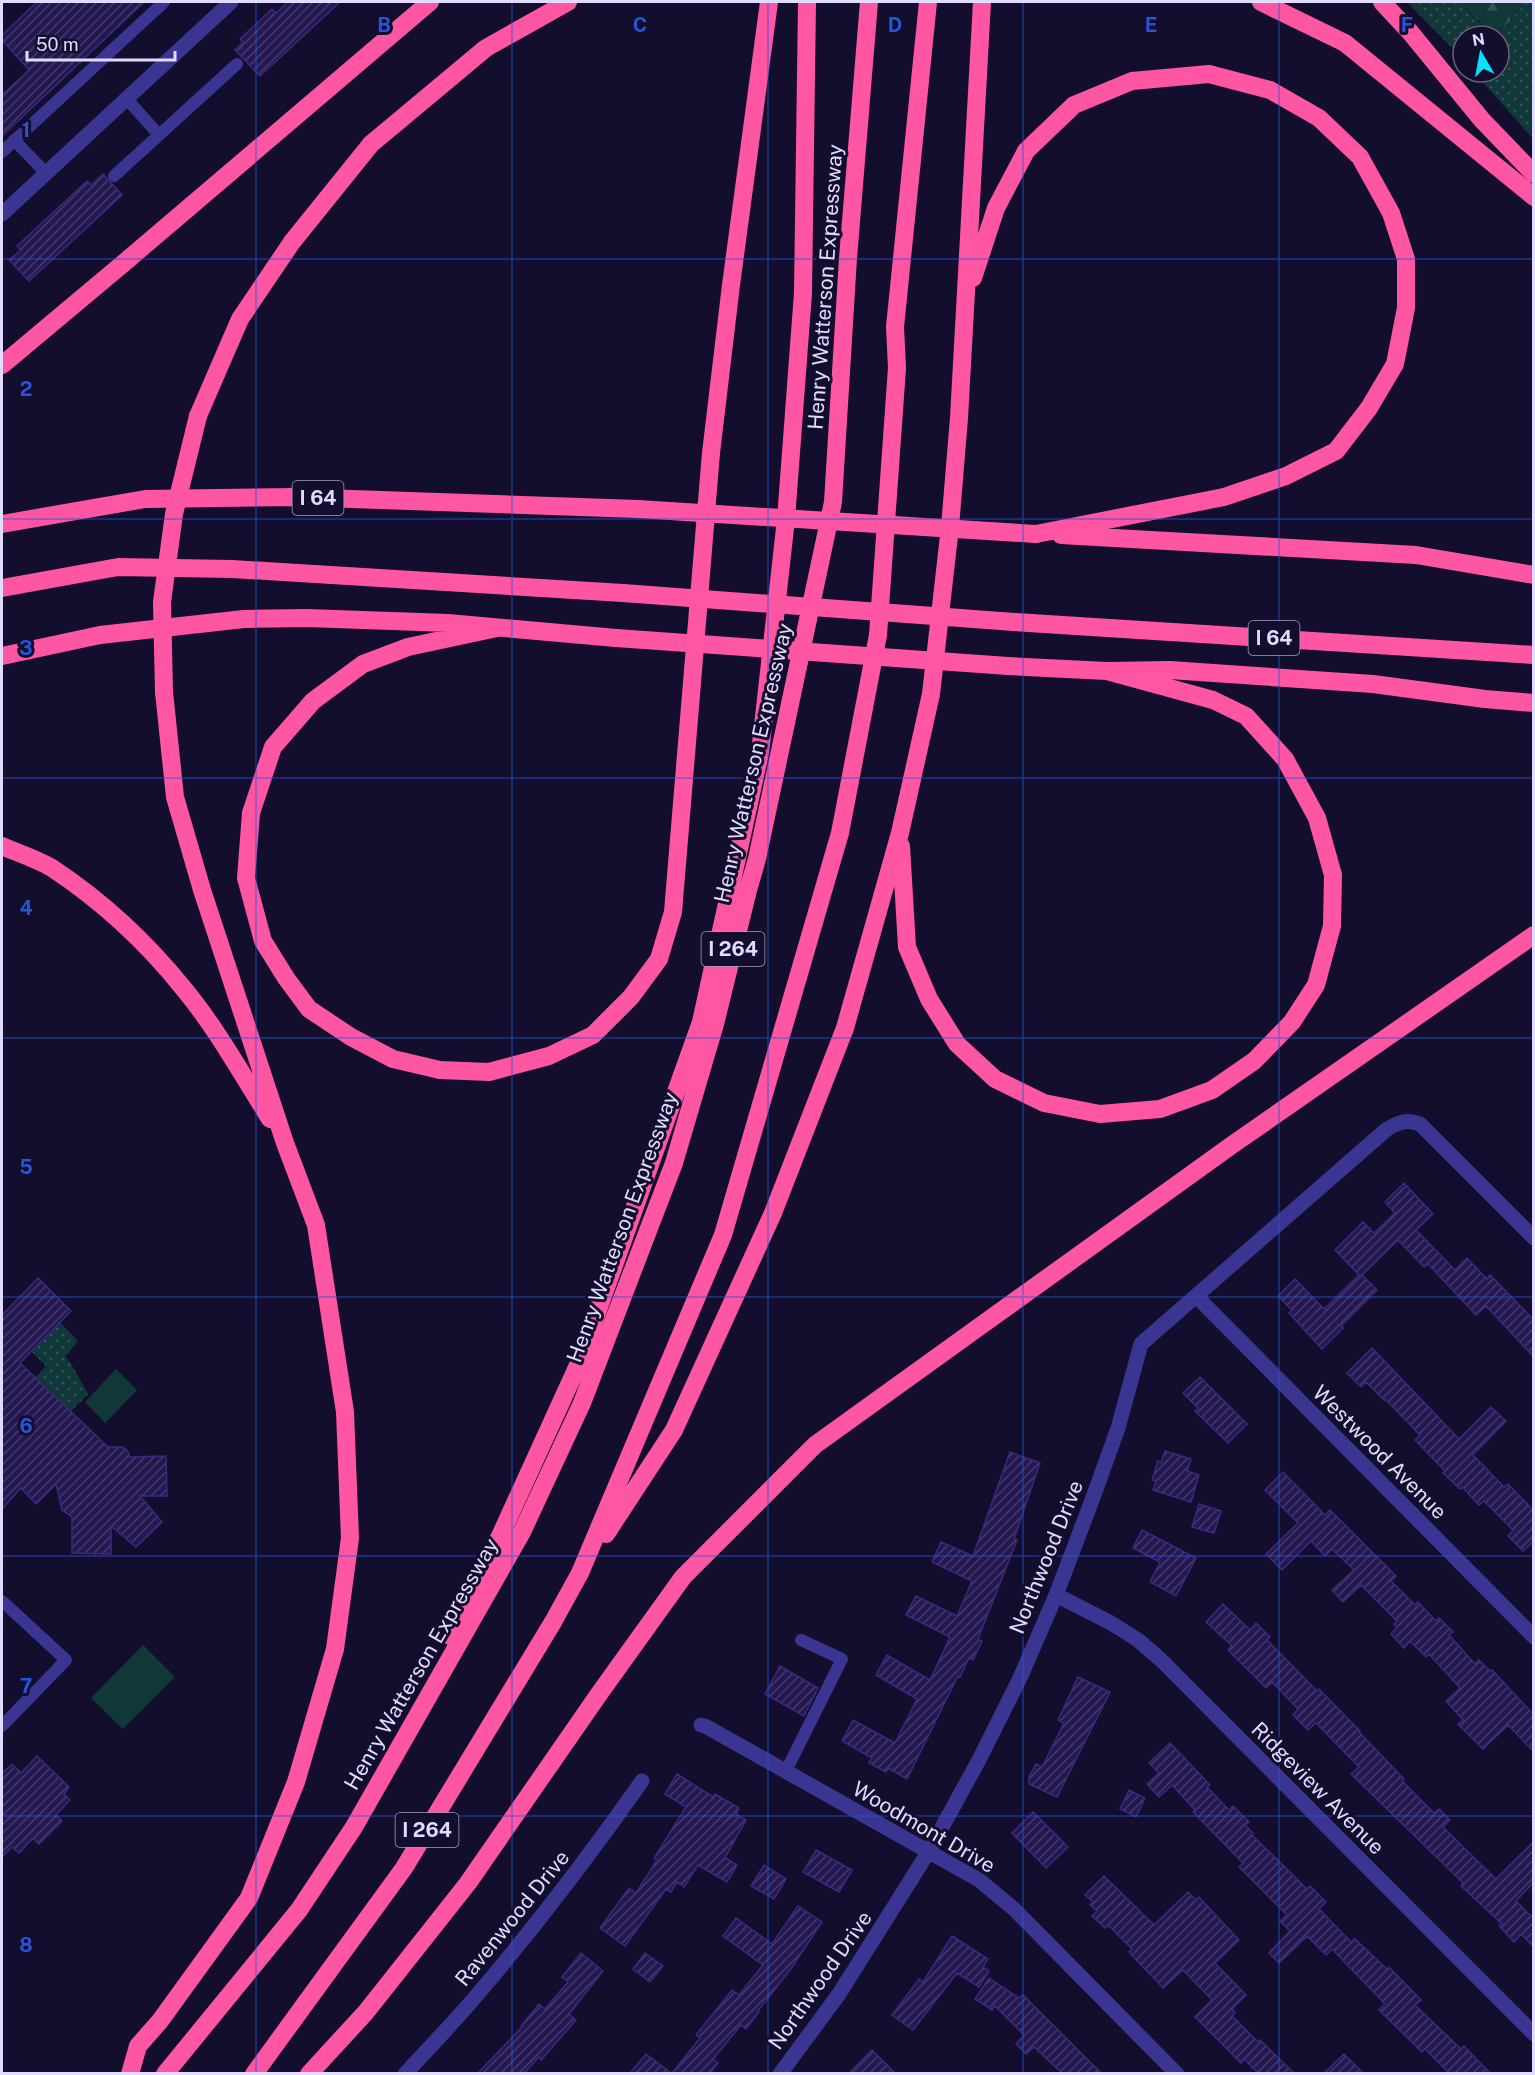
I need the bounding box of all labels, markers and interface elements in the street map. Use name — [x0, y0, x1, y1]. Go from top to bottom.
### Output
text: B — [377, 13, 391, 37]
text: C — [633, 13, 647, 37]
text: D — [888, 13, 902, 37]
text: E — [1145, 13, 1157, 37]
text: F — [1401, 13, 1413, 37]
scale bar — [27, 24, 176, 62]
north arrow — [1451, 24, 1511, 84]
text: N — [1471, 29, 1486, 50]
text: 50 m — [36, 34, 79, 55]
text: 1 — [22, 118, 30, 142]
street label: Henry Watterson Expressway — [803, 143, 847, 431]
text: 2 — [20, 377, 32, 401]
road number: I 64 — [292, 481, 344, 515]
street label: Henry Watterson Expressway — [709, 621, 797, 905]
road number: I 64 — [1248, 621, 1300, 655]
text: 3 — [19, 636, 33, 660]
text: 4 — [19, 896, 33, 920]
road number: I 264 — [702, 932, 764, 966]
street label: Henry Watterson Expressway — [561, 1088, 683, 1366]
text: 5 — [19, 1155, 33, 1179]
street label: Westwood Avenue — [1308, 1380, 1452, 1524]
text: 6 — [19, 1414, 33, 1438]
street label: Northwood Drive — [1004, 1477, 1088, 1637]
street label: Henry Watterson Expressway — [339, 1534, 503, 1794]
text: 7 — [20, 1674, 32, 1698]
street label: Ridgeview Avenue — [1246, 1716, 1390, 1860]
street label: Woodmont Drive — [848, 1776, 1000, 1878]
road number: I 264 — [396, 1813, 458, 1847]
street label: Ravenwood Drive — [450, 1845, 574, 1991]
street label: Northwood Drive — [763, 1906, 877, 2054]
text: 8 — [19, 1933, 33, 1957]

